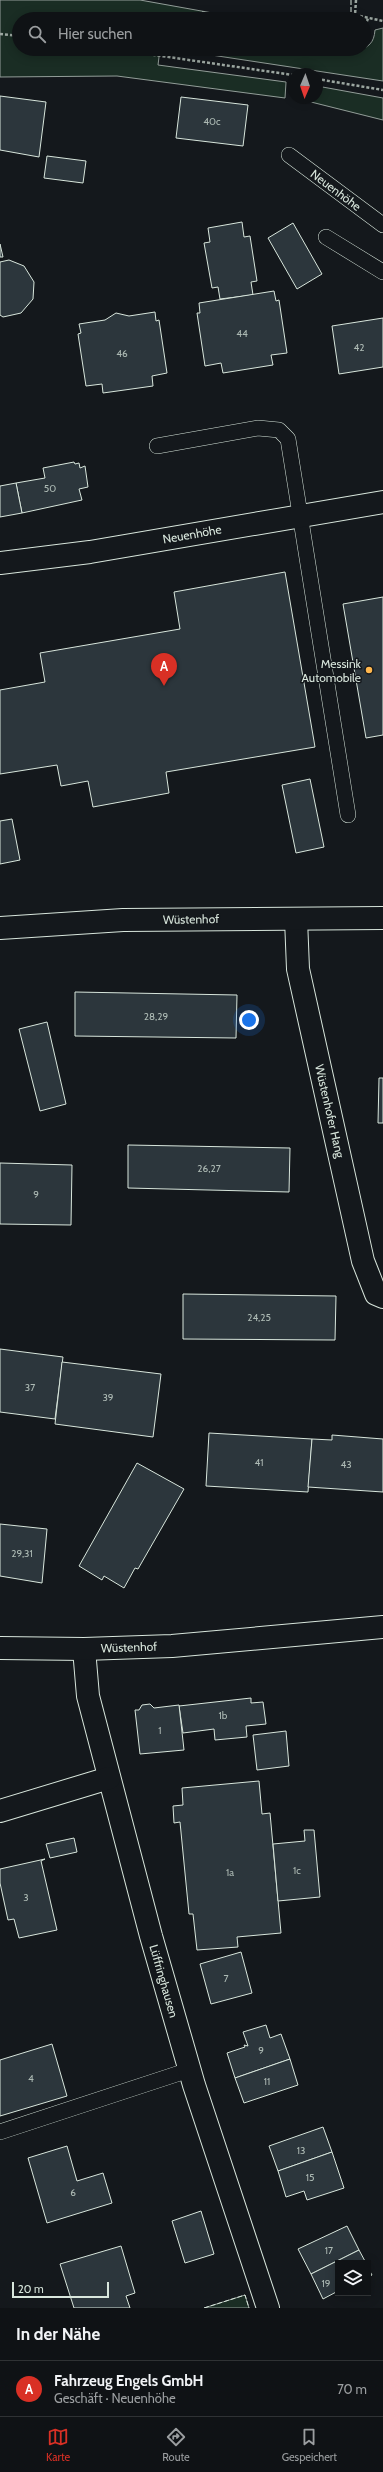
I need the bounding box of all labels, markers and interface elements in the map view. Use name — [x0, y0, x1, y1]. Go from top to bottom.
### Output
search box — [12, 12, 371, 56]
icon: search — [26, 23, 48, 45]
text: Hier suchen — [58, 25, 133, 43]
north arrow — [287, 68, 323, 104]
house number: 40c — [203, 115, 221, 128]
street label: Neuenhöhe — [308, 166, 364, 214]
house number: 44 — [236, 327, 248, 340]
house number: 42 — [353, 341, 365, 354]
house number: 46 — [116, 347, 128, 360]
house number: 50 — [44, 482, 56, 495]
street label: Neuenhöhe — [161, 521, 223, 547]
pin: A — [151, 653, 177, 686]
place label: Messink Automobile — [302, 656, 362, 685]
marker: Messink Automobile — [364, 665, 374, 675]
street label: Wüstenhof — [163, 911, 219, 927]
house number: 28,29 — [144, 1010, 169, 1023]
your location — [239, 1010, 259, 1030]
street label: Wüstenhofer Hang — [312, 1063, 348, 1160]
house number: 26,27 — [197, 1162, 221, 1175]
house number: 9 — [33, 1188, 39, 1201]
house number: 24,25 — [247, 1311, 271, 1324]
house number: 37 — [25, 1381, 35, 1394]
house number: 39 — [102, 1391, 114, 1404]
house number: 41 — [254, 1456, 264, 1469]
house number: 43 — [340, 1458, 352, 1471]
house number: 29,31 — [11, 1547, 33, 1560]
street label: Wüstenhof — [101, 1639, 157, 1655]
house number: 1b — [219, 1709, 228, 1722]
house number: 1 — [158, 1724, 162, 1737]
house number: 1c — [293, 1864, 301, 1877]
house number: 1a — [226, 1866, 234, 1879]
house number: 3 — [23, 1891, 29, 1904]
street label: Lüffringhausen — [146, 1943, 182, 2020]
house number: 7 — [223, 1972, 229, 1985]
house number: 9 — [258, 2044, 264, 2057]
house number: 4 — [28, 2072, 34, 2085]
house number: 11 — [264, 2075, 270, 2088]
house number: 13 — [297, 2144, 305, 2157]
house number: 15 — [306, 2171, 314, 2184]
house number: 6 — [70, 2186, 76, 2199]
house number: 17 — [325, 2244, 333, 2257]
map controls — [335, 2260, 371, 2296]
button: layers — [335, 2260, 371, 2296]
house number: 19 — [322, 2277, 331, 2290]
scale bar — [12, 2280, 109, 2299]
text: 20 m — [18, 2282, 44, 2296]
text: In der Nähe — [16, 2324, 100, 2344]
text: Fahrzeug Engels GmbH — [54, 2372, 204, 2390]
text: A — [25, 2381, 33, 2397]
text: 70 m — [337, 2381, 367, 2397]
text: Geschäft · Neuenhöhe — [54, 2390, 176, 2406]
tab: Karte — [46, 2426, 70, 2464]
tab: Route — [162, 2426, 190, 2464]
tab: Gespeichert — [282, 2426, 337, 2464]

